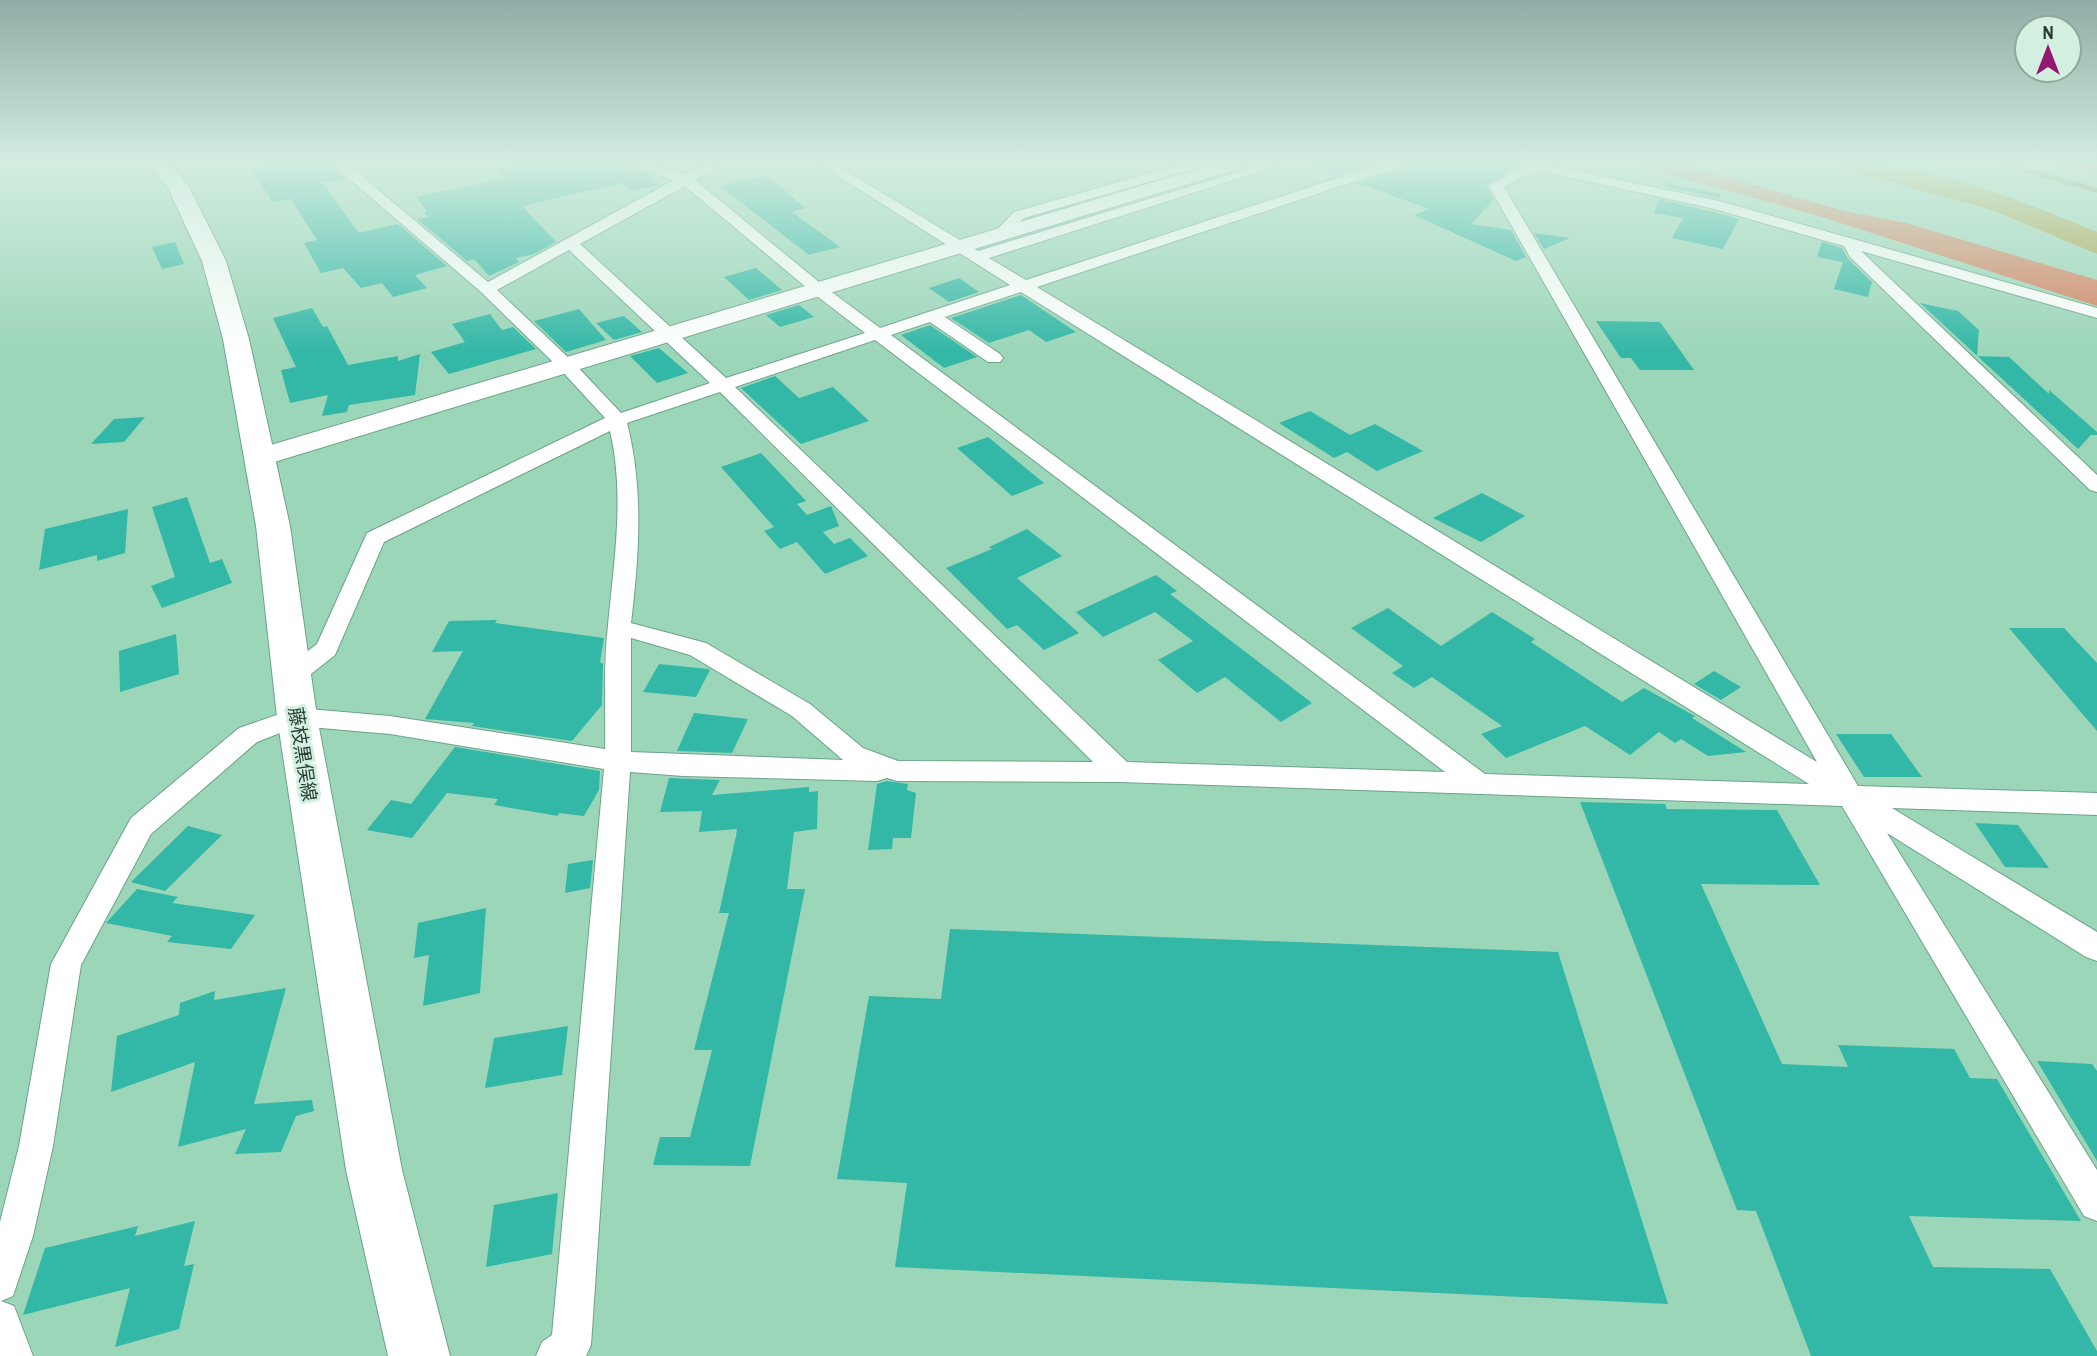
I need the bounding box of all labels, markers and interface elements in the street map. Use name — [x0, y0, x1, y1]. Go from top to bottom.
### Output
north arrow — [2013, 14, 2083, 84]
text: N — [2042, 19, 2054, 45]
street label: 藤枝黒俣線 — [283, 705, 323, 803]

